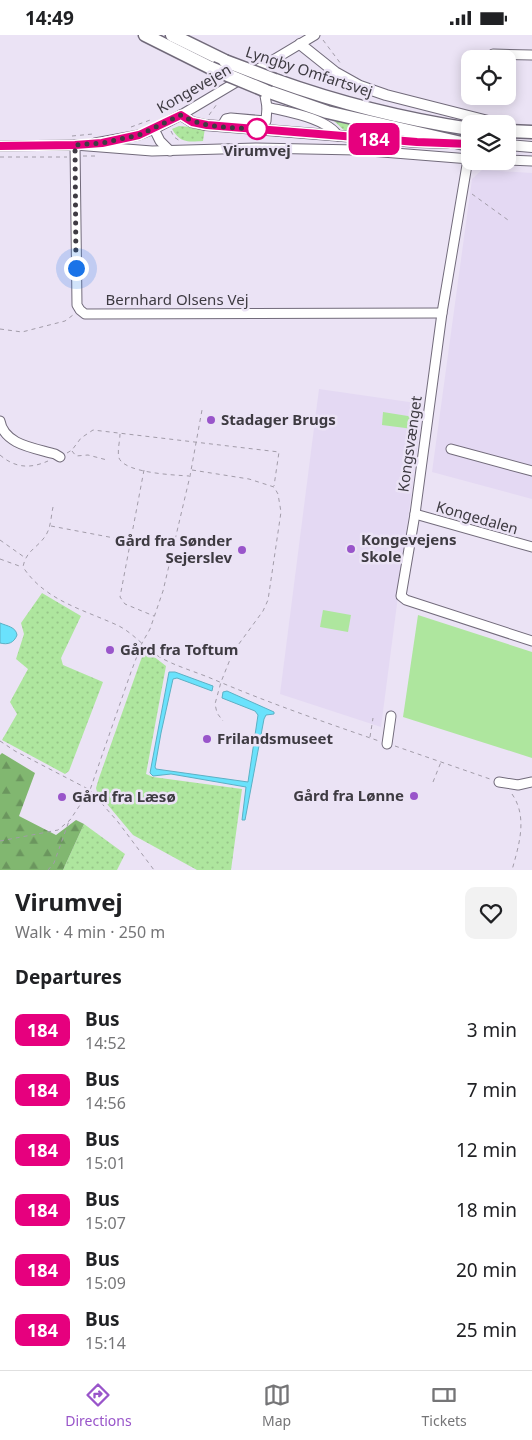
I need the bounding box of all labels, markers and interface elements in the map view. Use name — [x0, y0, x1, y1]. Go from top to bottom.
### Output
text: 14:49 — [25, 5, 74, 31]
street label: Lyngby Omfartsvej — [243, 41, 375, 101]
map controls — [461, 50, 516, 170]
button: locate — [461, 50, 516, 105]
street label: Kongevejen — [153, 59, 234, 117]
button: layers — [461, 115, 516, 170]
marker: Virumvej — [246, 118, 268, 140]
line badge: 184 — [345, 123, 403, 155]
text: 184 — [359, 127, 389, 151]
place label: Virumvej — [223, 140, 291, 160]
your location — [64, 256, 89, 281]
street label: Bernhard Olsens Vej — [106, 289, 249, 309]
street label: Kongsvænget — [392, 394, 426, 493]
place label: Stadager Brugs — [221, 409, 336, 429]
marker: Stadager Brugs — [205, 414, 217, 426]
street label: Kongedalen — [434, 496, 521, 538]
place label: Kongevejens Skole — [361, 529, 456, 566]
place label: Gård fra Sønder Sejerslev — [115, 530, 232, 567]
marker: Kongevejens Skole — [345, 543, 357, 555]
marker: Gård fra Sønder Sejerslev — [236, 544, 248, 556]
place label: Gård fra Toftum — [120, 639, 238, 659]
marker: Gård fra Toftum — [104, 644, 116, 656]
place label: Frilandsmuseet — [217, 728, 333, 748]
marker: Frilandsmuseet — [201, 733, 213, 745]
place label: Gård fra Lønne — [293, 785, 404, 805]
place label: Gård fra Læsø — [72, 786, 176, 806]
marker: Gård fra Lønne — [408, 790, 420, 802]
marker: Gård fra Læsø — [56, 791, 68, 803]
text: Virumvej — [15, 885, 123, 918]
button: heart — [465, 887, 517, 939]
text: Walk · 4 min · 250 m — [15, 921, 165, 943]
text: Departures — [15, 964, 122, 990]
text: Bus — [85, 1006, 120, 1032]
text: 3 min — [467, 1017, 517, 1043]
text: 184 — [27, 1018, 58, 1042]
text: 14:52 — [85, 1032, 126, 1054]
text: Bus — [85, 1066, 120, 1092]
text: 7 min — [467, 1077, 517, 1103]
text: 184 — [27, 1078, 58, 1102]
text: 14:56 — [85, 1092, 126, 1114]
text: Bus — [85, 1126, 120, 1152]
text: 12 min — [456, 1137, 517, 1163]
text: 184 — [27, 1138, 58, 1162]
text: 15:01 — [85, 1152, 126, 1174]
text: Bus — [85, 1186, 120, 1212]
text: 18 min — [456, 1197, 517, 1223]
text: 184 — [27, 1198, 58, 1222]
text: 15:07 — [85, 1212, 126, 1234]
text: Bus — [85, 1246, 120, 1272]
text: 20 min — [456, 1257, 517, 1283]
text: 184 — [27, 1258, 58, 1282]
text: 15:09 — [85, 1272, 126, 1294]
text: Bus — [85, 1306, 120, 1332]
text: 25 min — [456, 1317, 517, 1343]
text: 184 — [27, 1318, 58, 1342]
text: 15:14 — [85, 1332, 126, 1354]
tab: Directions — [65, 1381, 132, 1430]
tab: Map — [262, 1381, 291, 1430]
tab: Tickets — [422, 1381, 467, 1430]

